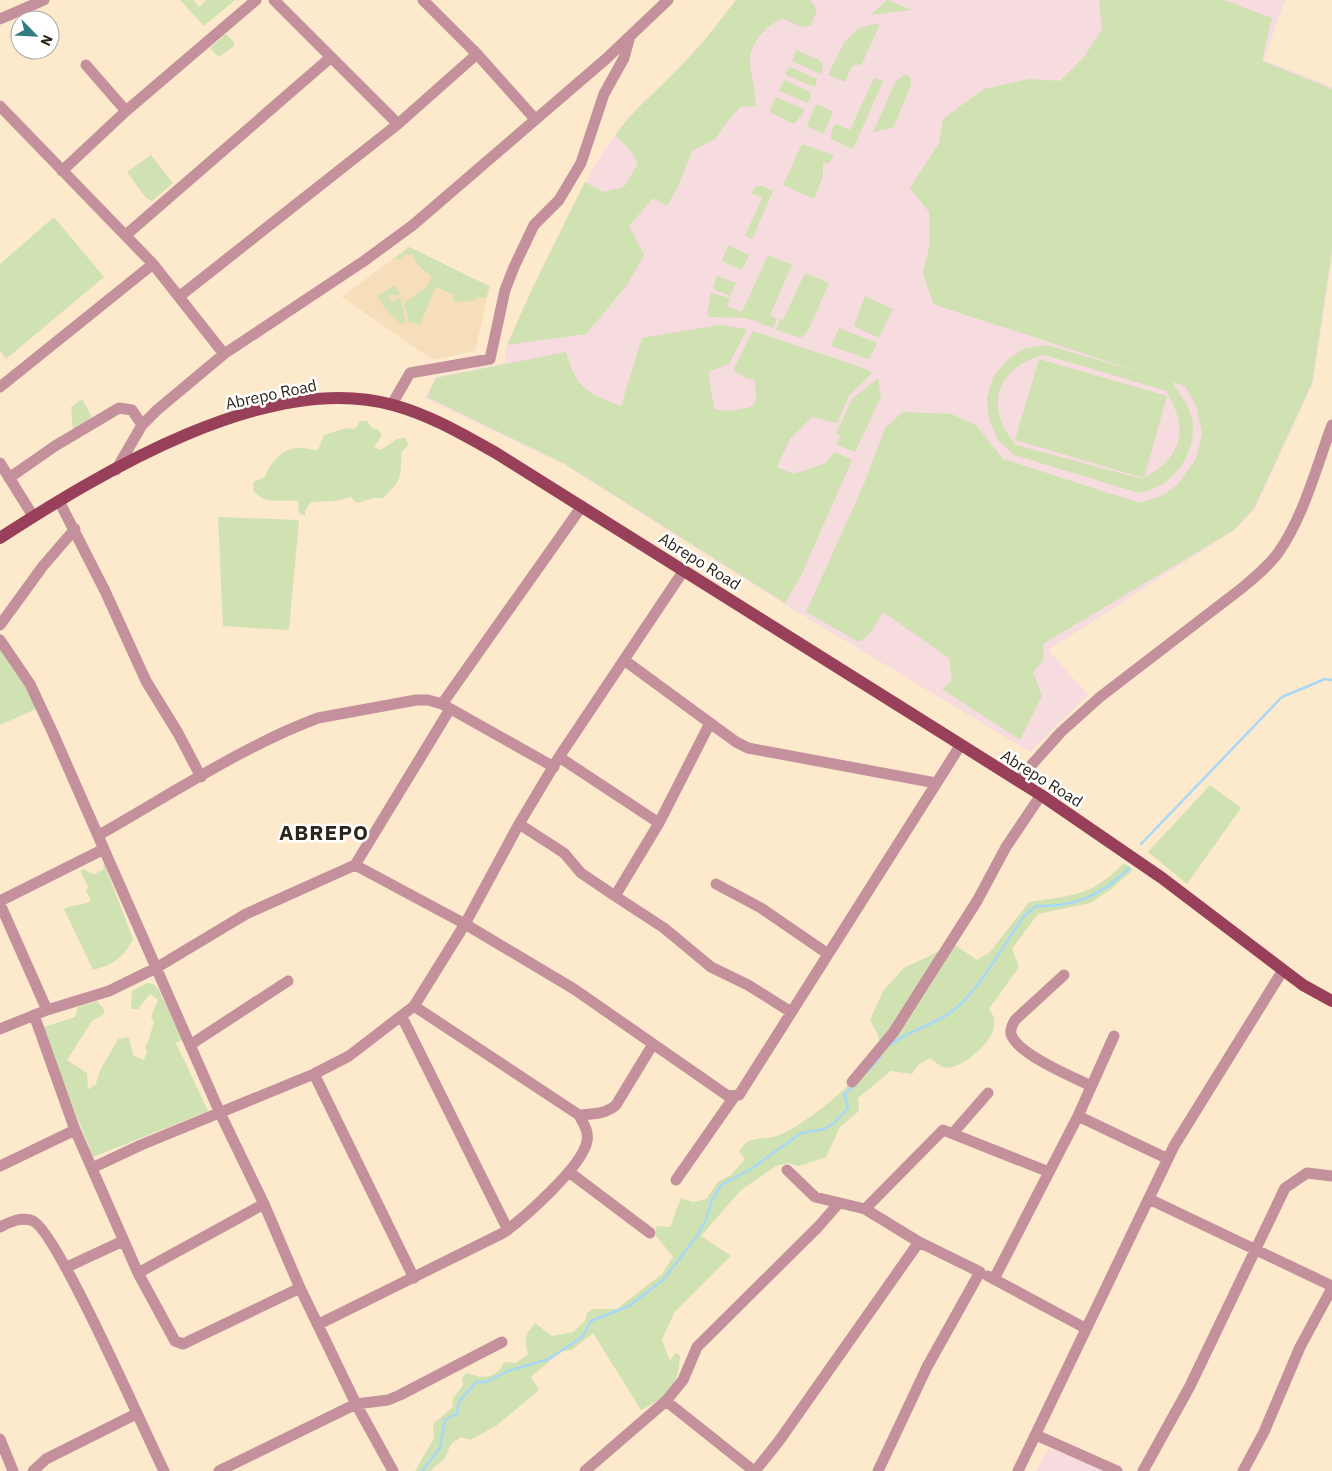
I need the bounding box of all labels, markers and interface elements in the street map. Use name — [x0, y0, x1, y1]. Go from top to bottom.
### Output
north arrow — [10, 10, 60, 60]
text: N — [37, 32, 57, 49]
street label: Abrepo Road — [223, 375, 319, 413]
street label: Abrepo Road — [655, 528, 745, 594]
street label: Abrepo Road — [997, 745, 1087, 811]
district label: ABREPO — [279, 818, 369, 846]

